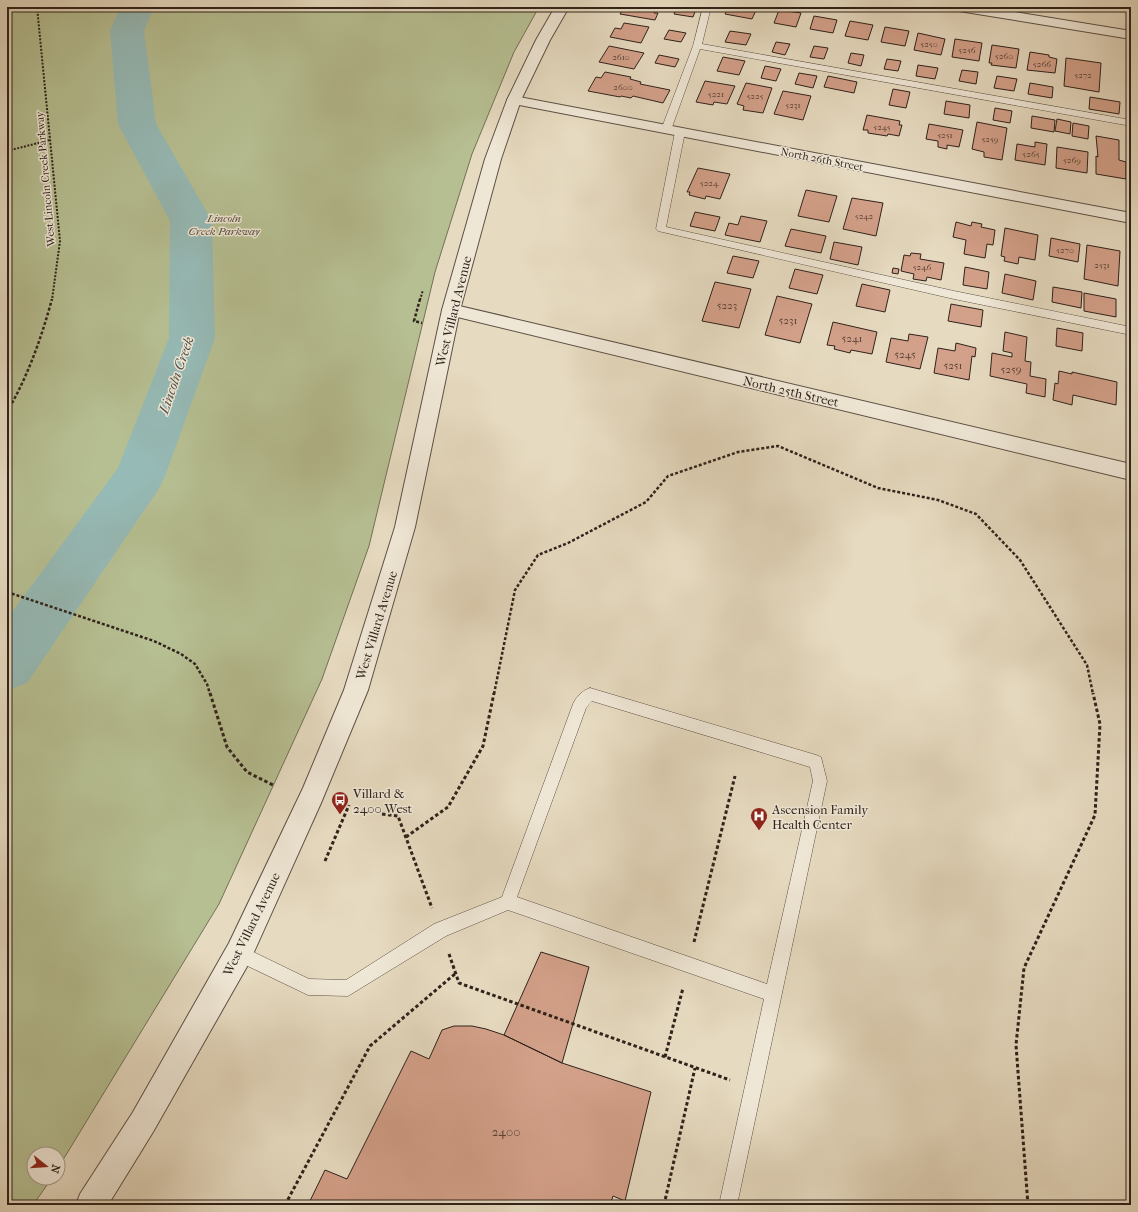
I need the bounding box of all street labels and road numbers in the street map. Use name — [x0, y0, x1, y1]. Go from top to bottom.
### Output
street label: West Lincoln Creek Parkway — [33, 110, 58, 248]
street label: North 26th Street — [779, 145, 864, 174]
street label: West Villard Avenue — [432, 254, 475, 369]
street label: North 25th Street — [742, 373, 841, 410]
street label: West Villard Avenue — [352, 568, 400, 682]
street label: West Villard Avenue — [219, 870, 283, 979]

